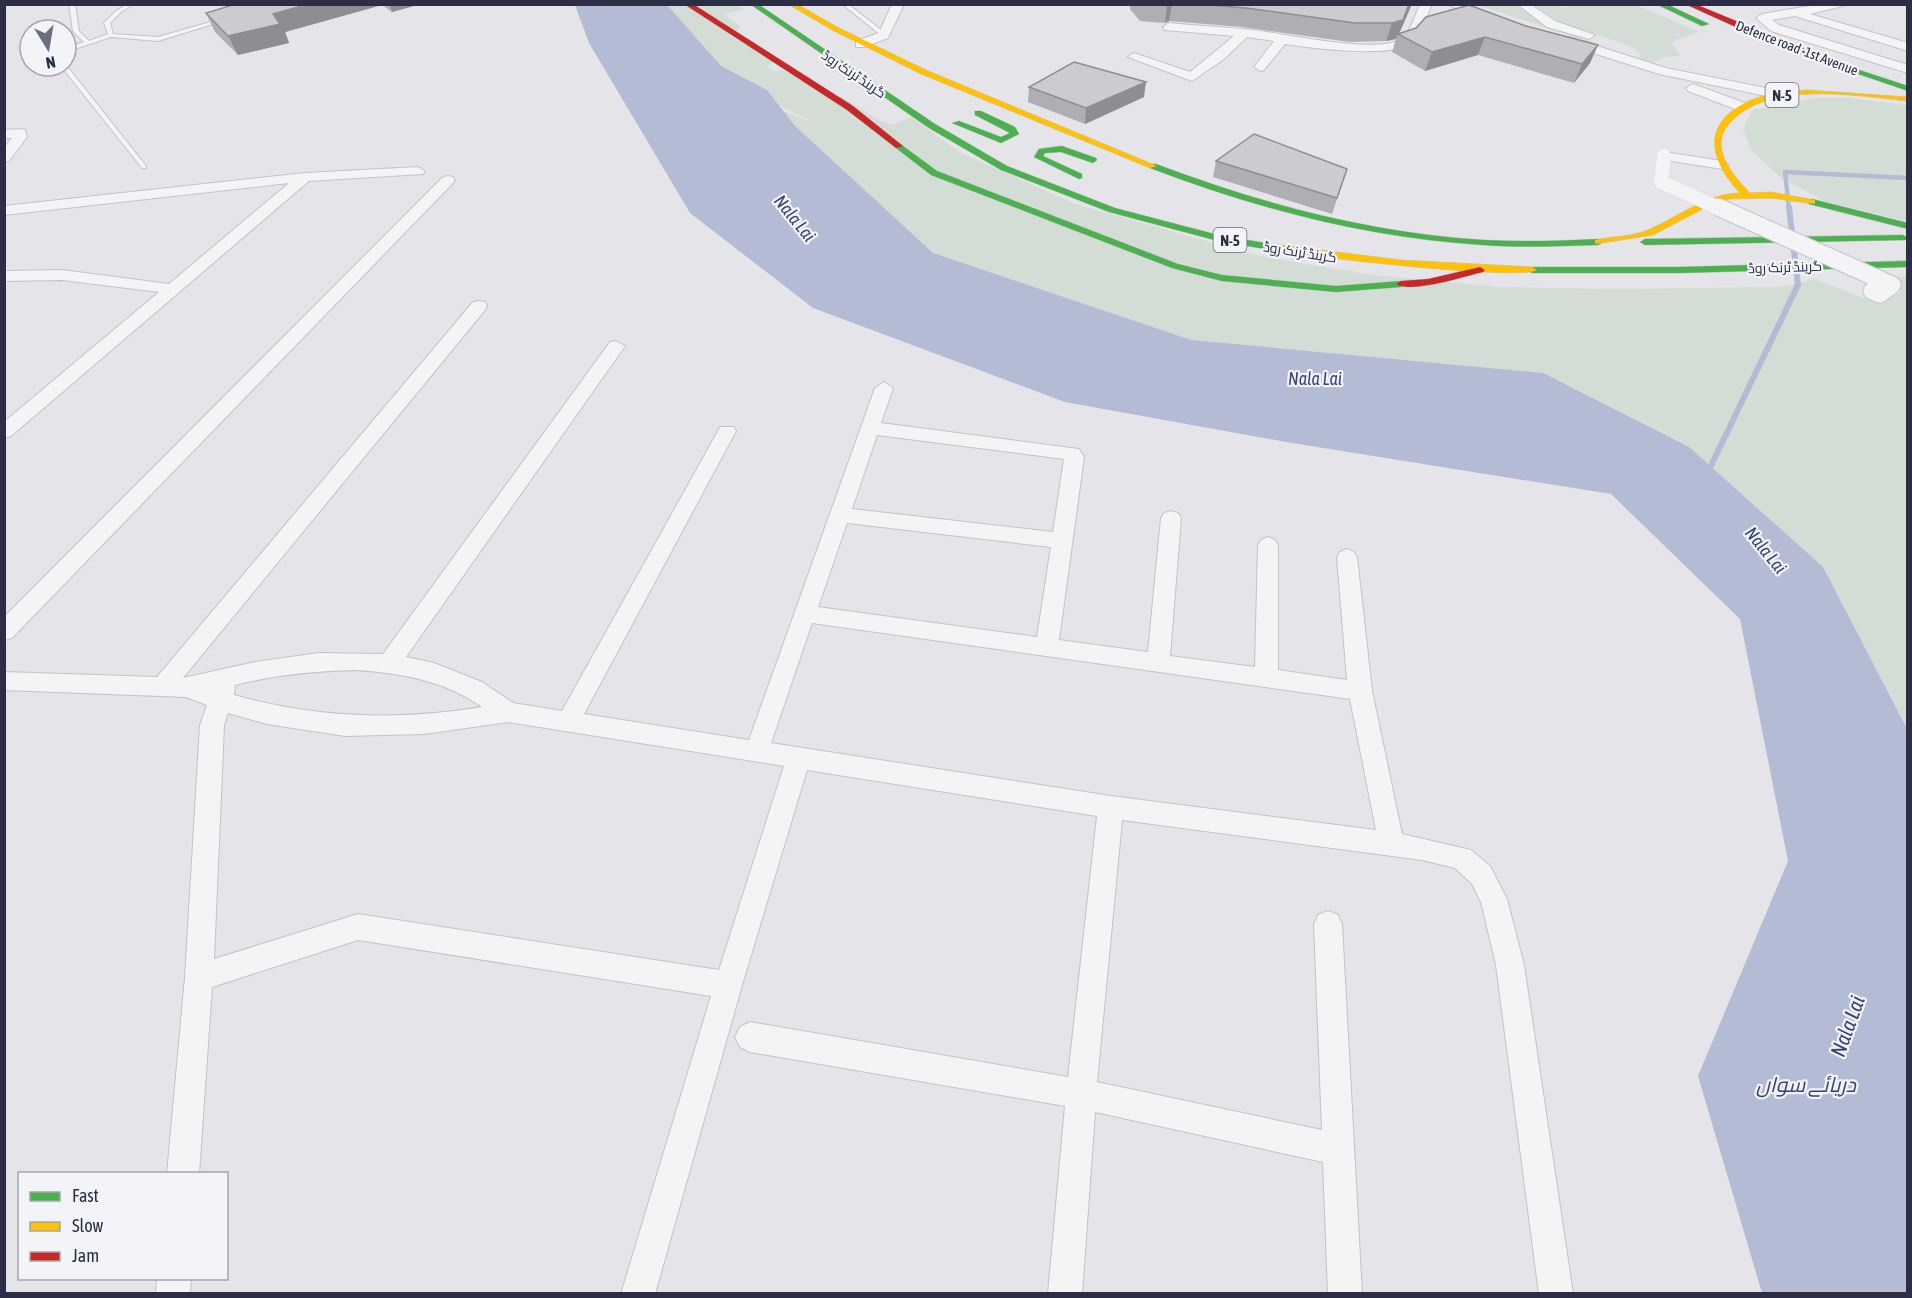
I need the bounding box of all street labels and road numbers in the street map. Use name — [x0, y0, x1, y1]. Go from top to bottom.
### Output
street label: Defence road -1st Avenue — [1734, 17, 1860, 79]
street label: گرینڈ ٹرنک روڈ — [819, 47, 889, 101]
road number: N-5 — [1766, 83, 1798, 107]
road number: N-5 — [1214, 228, 1246, 252]
street label: گرینڈ ٹرنک روڈ — [1262, 238, 1338, 266]
street label: گرینڈ ٹرنک روڈ — [1748, 258, 1822, 276]

